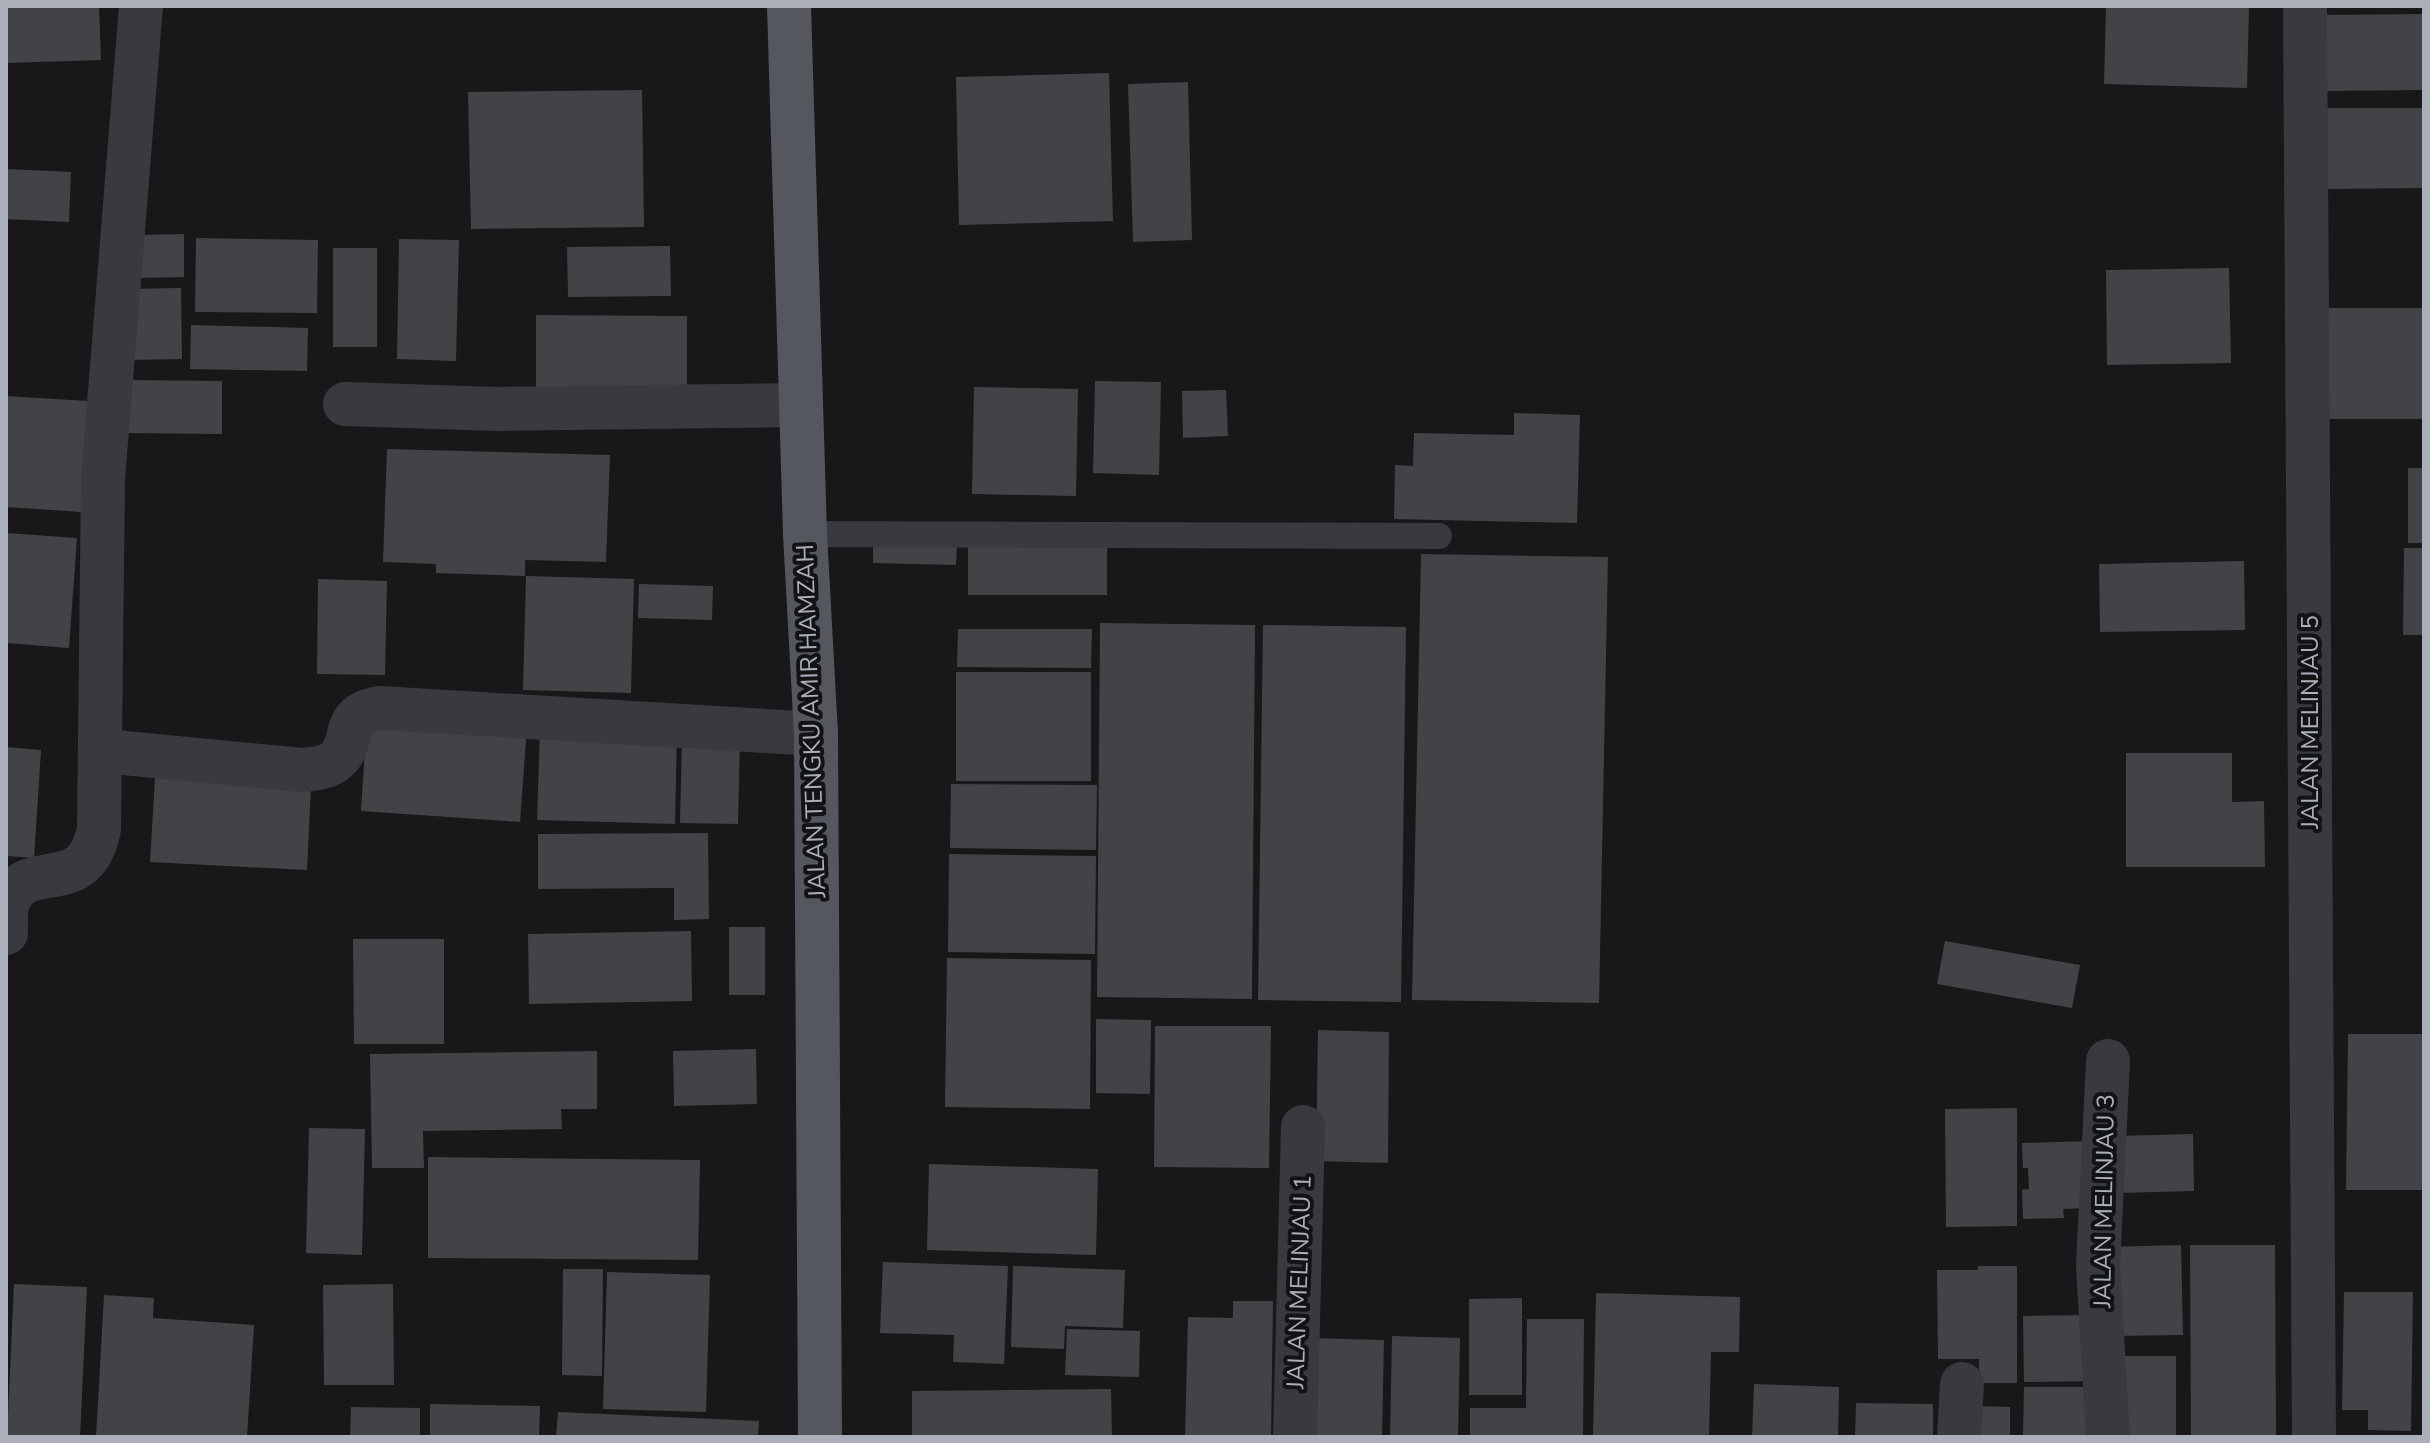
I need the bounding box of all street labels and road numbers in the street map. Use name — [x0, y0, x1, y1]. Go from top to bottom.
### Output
street label: JALAN TENGKU AMIR HAMZAH — [789, 544, 833, 899]
street label: JALAN MELINJAU 5 — [2294, 615, 2326, 830]
street label: JALAN MELINJAU 3 — [2086, 1094, 2122, 1309]
street label: JALAN MELINJAU 1 — [1279, 1175, 1319, 1390]

